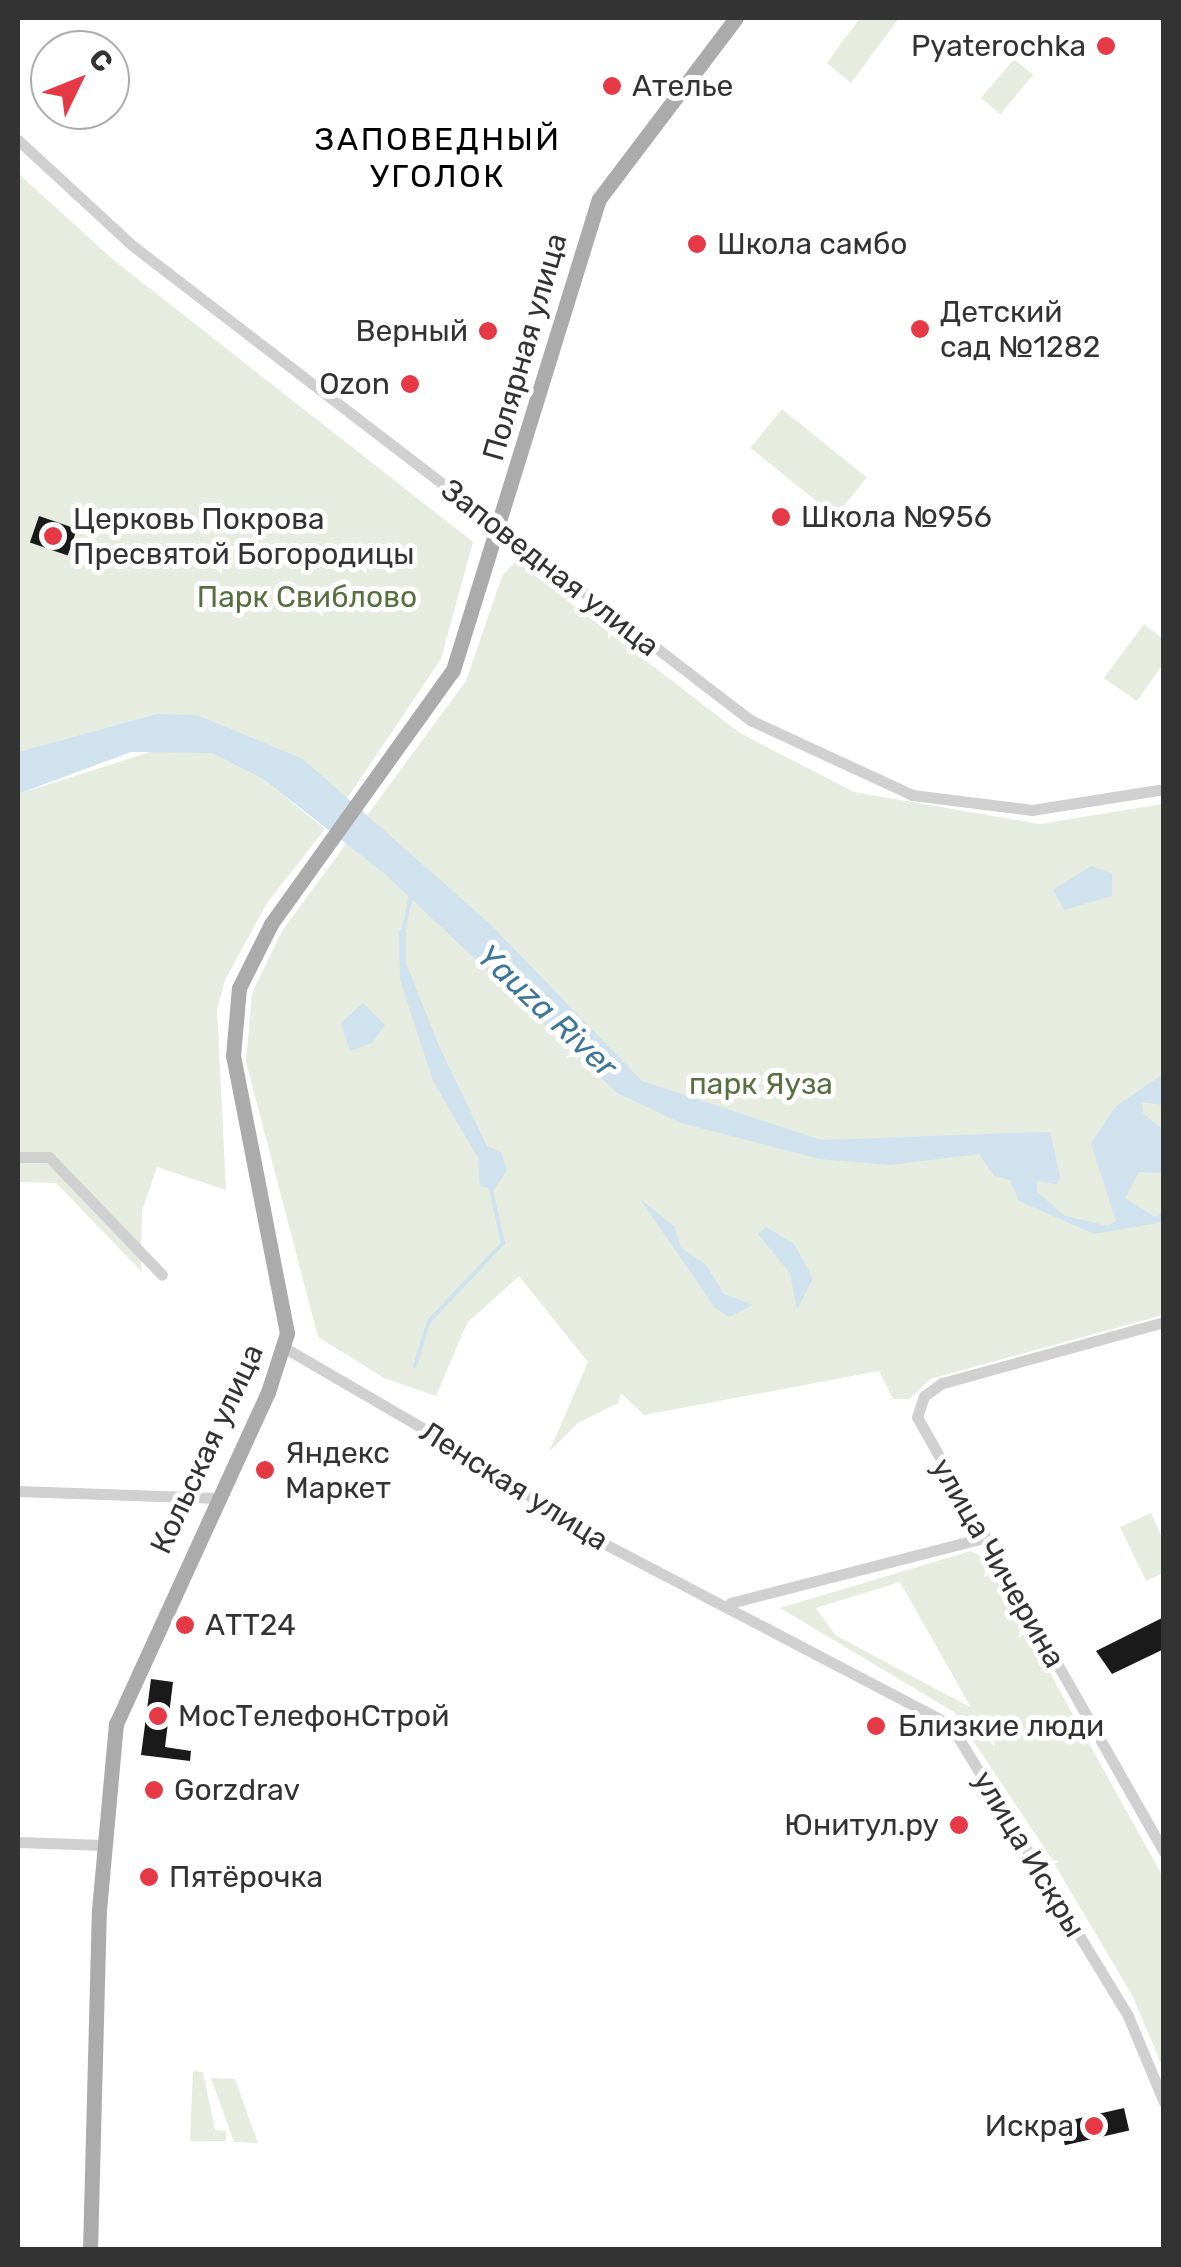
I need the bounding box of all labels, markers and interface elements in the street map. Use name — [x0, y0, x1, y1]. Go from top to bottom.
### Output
place label: Pyaterochka — [911, 28, 1086, 64]
north arrow — [30, 30, 130, 130]
marker: Pyaterochka — [1095, 35, 1117, 57]
text: С — [82, 42, 120, 79]
place label: Ателье — [632, 68, 733, 104]
marker: Ателье — [601, 75, 623, 97]
district label: ЗАПОВЕДНЫЙ УГОЛОК — [314, 121, 562, 196]
place label: Школа самбо — [717, 226, 908, 262]
street label: Полярная улица — [475, 229, 575, 465]
marker: Школа самбо — [686, 233, 708, 255]
place label: Детский сад №1282 — [940, 294, 1100, 364]
place label: Верный — [356, 313, 468, 349]
marker: Детский сад №1282 — [909, 318, 931, 340]
marker: Верный — [477, 320, 499, 342]
place label: Ozon — [319, 366, 390, 402]
marker: Ozon — [399, 373, 421, 395]
street label: Заповедная улица — [434, 472, 666, 664]
place label: Школа №956 — [801, 499, 992, 535]
place label: Церковь Покрова Пресвятой Богородицы — [73, 501, 414, 572]
marker: Школа №956 — [770, 506, 792, 528]
marker: Церковь Покрова Пресвятой Богородицы — [42, 525, 64, 547]
park label: Парк Свиблово — [197, 579, 417, 615]
water label: Yauza River — [469, 936, 625, 1086]
park label: парк Яуза — [689, 1066, 833, 1102]
street label: Кольская улица — [143, 1339, 271, 1559]
street label: Ленская улица — [413, 1414, 615, 1558]
place label: Яндекс Маркет — [285, 1435, 391, 1506]
street label: улица Чичерина — [923, 1452, 1073, 1674]
marker: Яндекс Маркет — [254, 1459, 276, 1481]
place label: АТТ24 — [205, 1607, 296, 1643]
marker: АТТ24 — [174, 1614, 196, 1636]
place label: МосТелефонСтрой — [178, 1698, 450, 1734]
marker: МосТелефонСтрой — [147, 1705, 169, 1727]
place label: Близкие люди — [898, 1708, 1104, 1744]
marker: Близкие люди — [863, 1713, 889, 1739]
street label: улица Искры — [965, 1764, 1093, 1944]
place label: Gorzdrav — [174, 1772, 300, 1808]
marker: Gorzdrav — [143, 1779, 165, 1801]
place label: Юнитул.ру — [784, 1807, 939, 1843]
marker: Юнитул.ру — [948, 1814, 970, 1836]
place label: Пятёрочка — [169, 1859, 323, 1895]
marker: Пятёрочка — [138, 1866, 160, 1888]
place label: Искра — [985, 2108, 1074, 2144]
marker: Искра — [1083, 2115, 1105, 2137]

